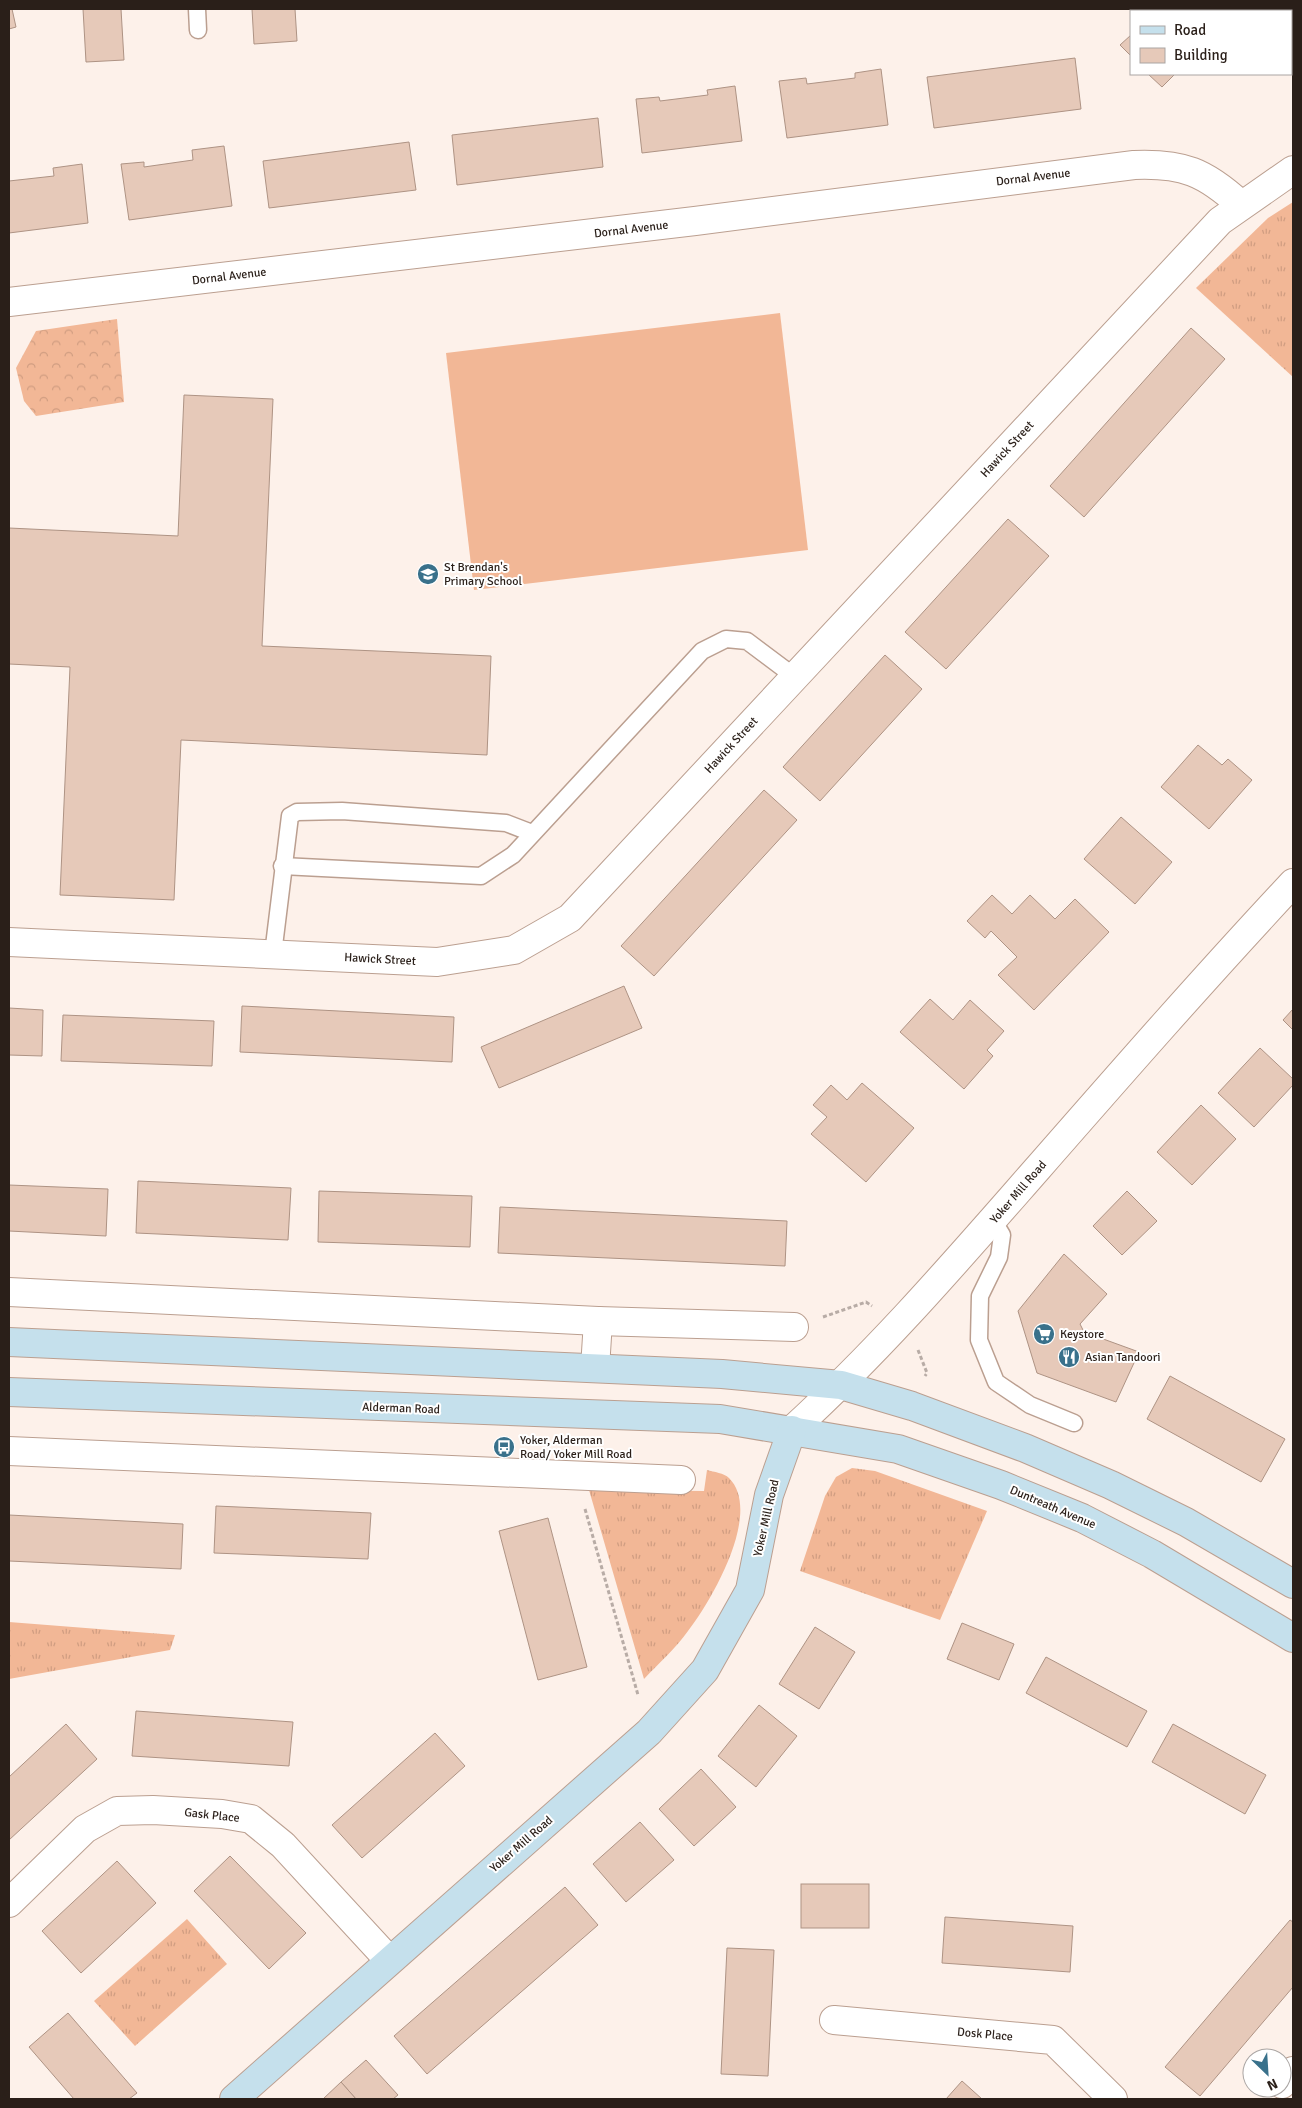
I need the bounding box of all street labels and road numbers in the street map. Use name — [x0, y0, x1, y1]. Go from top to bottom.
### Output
street label: Dornal Avenue — [995, 165, 1071, 189]
street label: Dornal Avenue — [593, 217, 669, 241]
street label: Dornal Avenue — [191, 264, 267, 288]
street label: Hawick Street — [977, 418, 1037, 481]
street label: Hawick Street — [701, 714, 761, 777]
street label: Hawick Street — [344, 950, 416, 969]
street label: Yoker Mill Road — [987, 1158, 1050, 1227]
street label: Alderman Road — [362, 1400, 440, 1417]
street label: Yoker Mill Road — [750, 1478, 783, 1558]
street label: Duntreath Avenue — [1007, 1483, 1098, 1532]
street label: Gask Place — [183, 1805, 240, 1826]
street label: Yoker Mill Road — [487, 1813, 556, 1876]
street label: Dosk Place — [956, 2025, 1013, 2044]

